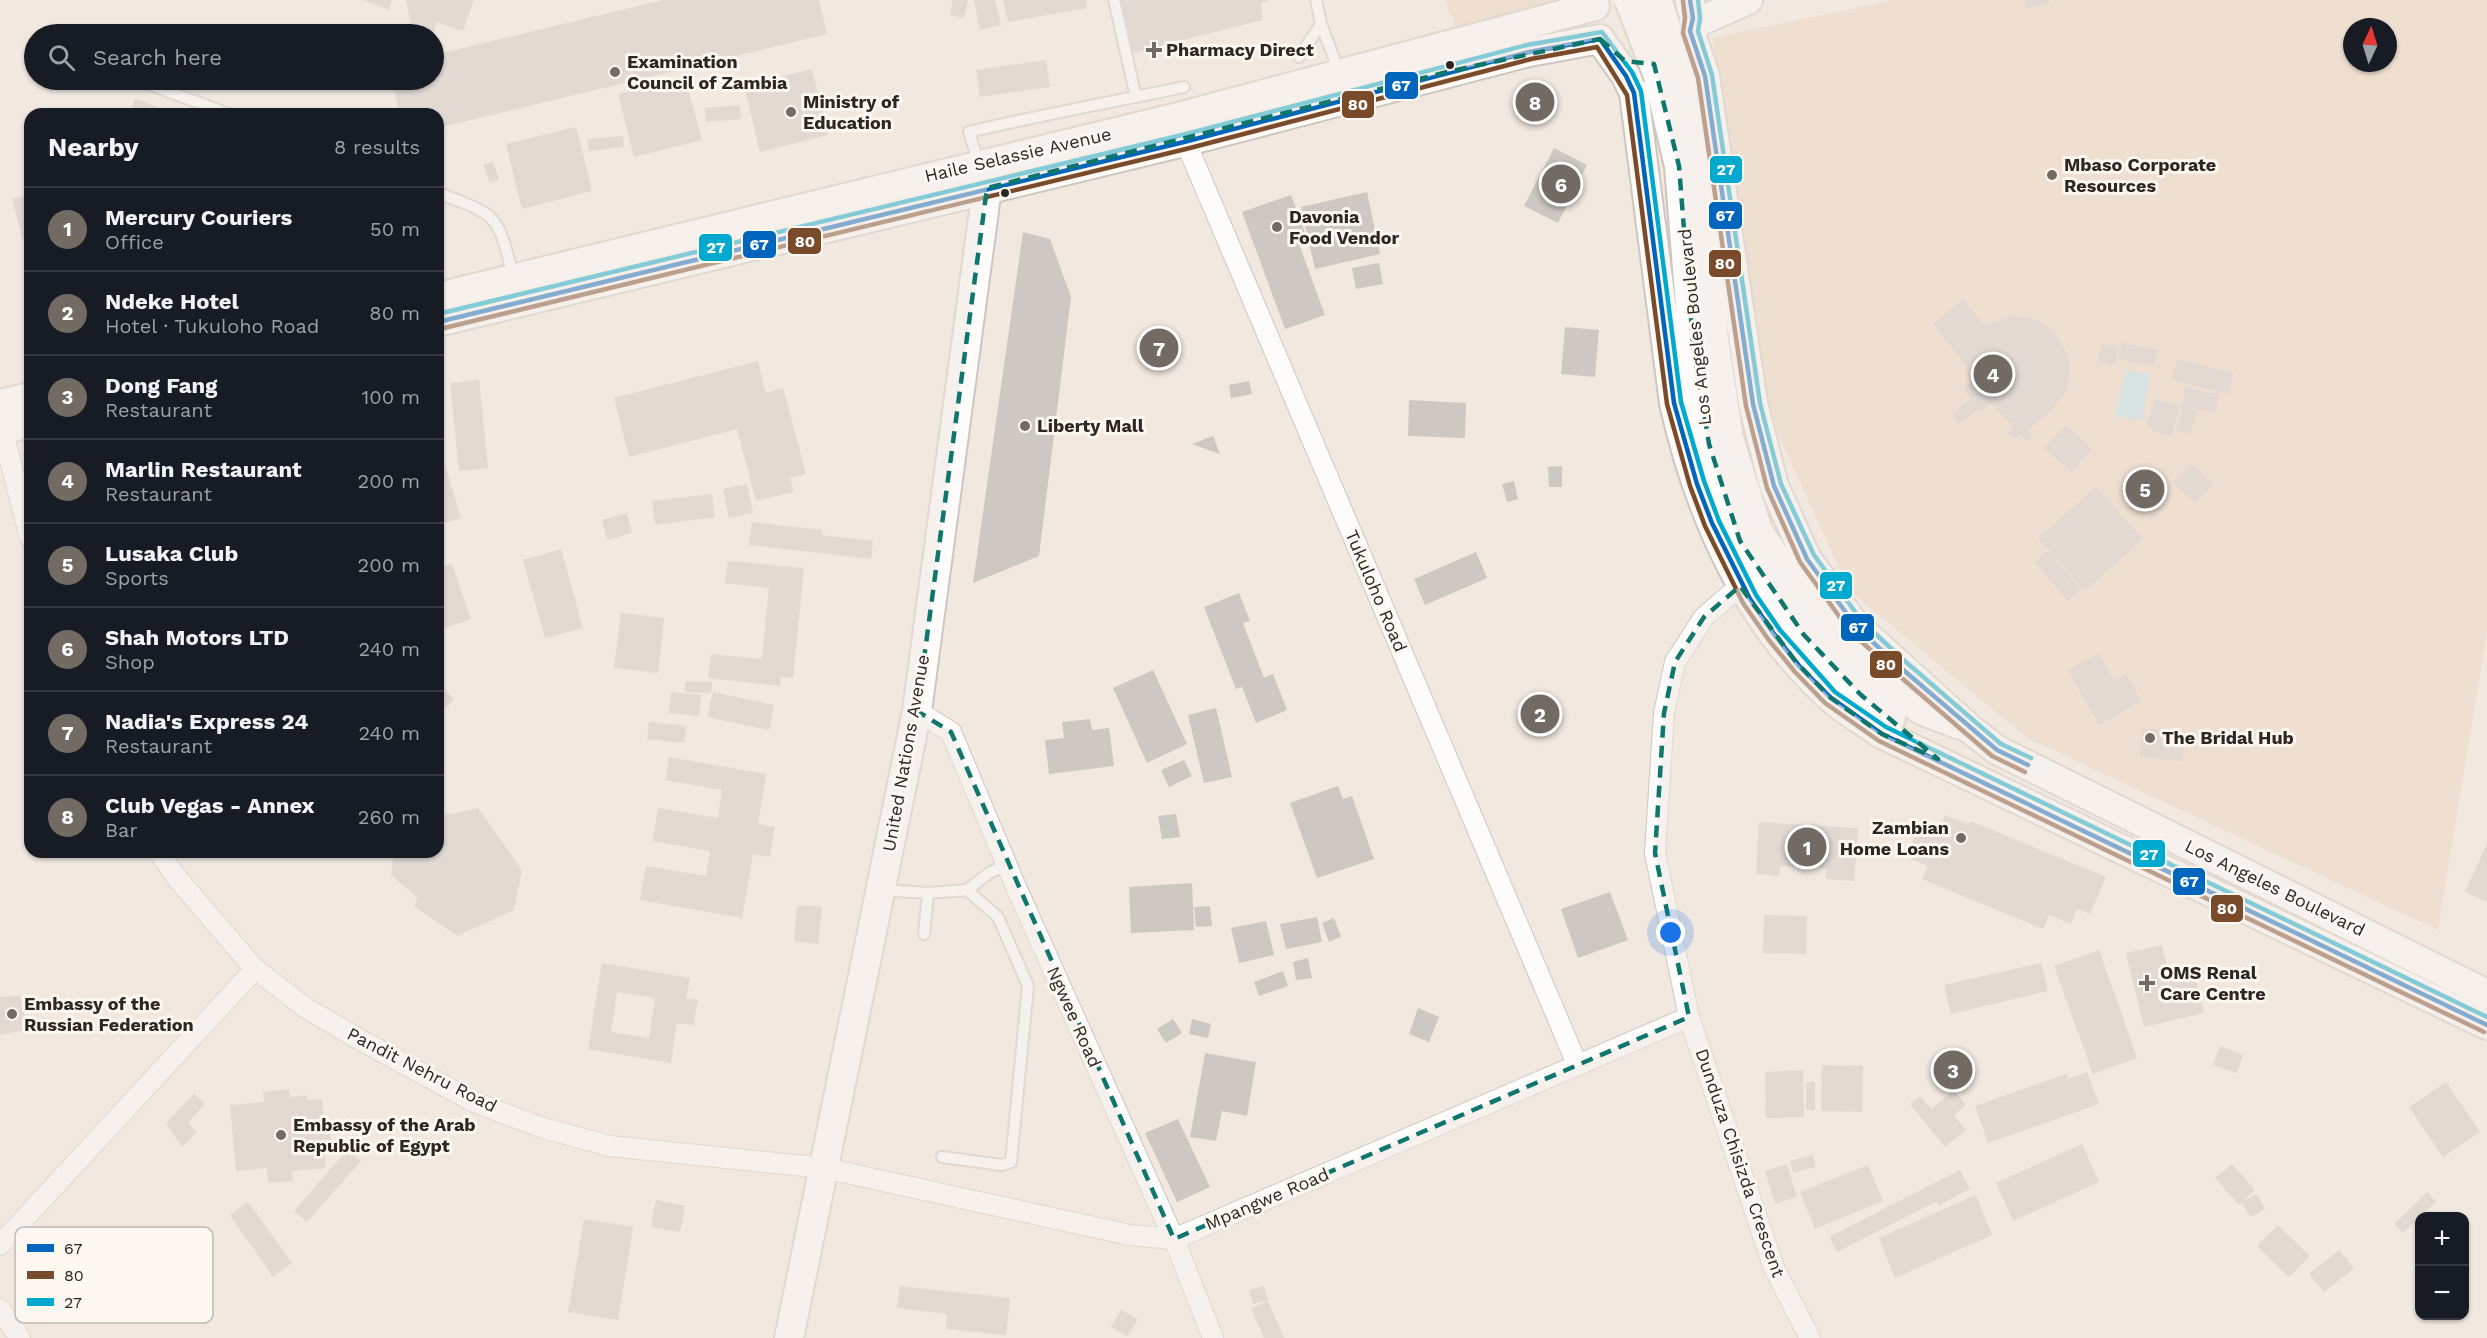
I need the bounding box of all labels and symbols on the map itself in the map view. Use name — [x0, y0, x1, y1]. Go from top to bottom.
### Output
north arrow — [2343, 18, 2397, 72]
place label: Pharmacy Direct — [1166, 39, 1314, 60]
marker: Pharmacy Direct — [1147, 43, 1161, 57]
place label: Examination Council of Zambia — [627, 51, 788, 93]
unlabelled marker — [1444, 59, 1456, 71]
marker: Examination Council of Zambia — [608, 65, 622, 79]
line badge: 67 — [1384, 71, 1419, 100]
text: 67 — [1391, 76, 1411, 95]
pin: 8 — [1516, 80, 1555, 124]
line badge: 80 — [1341, 90, 1375, 119]
place label: Ministry of Education — [803, 91, 900, 133]
text: 80 — [1348, 95, 1368, 114]
marker: Ministry of Education — [784, 105, 798, 119]
street label: Haile Selassie Avenue — [922, 123, 1113, 186]
place label: Mbaso Corporate Resources — [2064, 154, 2216, 196]
line badge: 27 — [1709, 155, 1743, 184]
text: 27 — [1717, 160, 1736, 179]
pin: 6 — [1542, 162, 1580, 207]
marker: Mbaso Corporate Resources — [2045, 168, 2059, 182]
unlabelled marker — [999, 187, 1011, 199]
line badge: 67 — [1708, 201, 1743, 230]
place label: Davonia Food Vendor — [1289, 206, 1400, 248]
text: 67 — [1715, 206, 1735, 225]
marker: Davonia Food Vendor — [1270, 220, 1284, 234]
line badge: 80 — [787, 227, 822, 255]
street label: Los Angeles Boulevard — [1674, 228, 1715, 426]
line badge: 67 — [742, 230, 777, 259]
text: 80 — [795, 232, 815, 251]
line badge: 27 — [698, 233, 733, 262]
text: 67 — [749, 235, 769, 254]
text: 27 — [707, 238, 726, 257]
line badge: 80 — [1708, 249, 1742, 278]
text: 80 — [1715, 254, 1735, 273]
pin: 7 — [1140, 326, 1178, 370]
pin: 4 — [1974, 352, 2012, 397]
place label: Liberty Mall — [1037, 415, 1144, 436]
marker: Liberty Mall — [1018, 419, 1032, 433]
pin: 5 — [2126, 466, 2164, 512]
street label: Tukuloho Road — [1341, 527, 1412, 655]
line badge: 27 — [1819, 571, 1853, 600]
text: 27 — [1827, 576, 1846, 595]
line badge: 67 — [1840, 613, 1875, 642]
text: 67 — [1848, 618, 1868, 637]
line badge: 80 — [1869, 650, 1903, 679]
street label: United Nations Avenue — [878, 653, 933, 853]
text: 80 — [1876, 655, 1896, 674]
pin: 2 — [1520, 692, 1560, 736]
place label: The Bridal Hub — [2162, 727, 2294, 748]
marker: The Bridal Hub — [2143, 731, 2157, 745]
place label: Zambian Home Loans — [1840, 817, 1949, 859]
pin: 1 — [1788, 824, 1826, 870]
marker: Zambian Home Loans — [1954, 831, 1968, 845]
street label: Los Angeles Boulevard — [2182, 835, 2369, 940]
line badge: 27 — [2132, 839, 2166, 868]
text: 27 — [2140, 845, 2159, 864]
line badge: 67 — [2172, 867, 2206, 896]
text: 67 — [2179, 872, 2199, 891]
line badge: 80 — [2210, 894, 2244, 923]
text: 80 — [2217, 899, 2237, 918]
your location — [1656, 918, 1685, 947]
place label: OMS Renal Care Centre — [2160, 962, 2266, 1004]
street label: Ngwee Road — [1043, 963, 1106, 1070]
marker: OMS Renal Care Centre — [2138, 974, 2156, 992]
place label: Embassy of the Russian Federation — [24, 993, 194, 1035]
marker: Embassy of the Russian Federation — [5, 1007, 19, 1021]
street label: Pandit Nehru Road — [344, 1023, 501, 1116]
street label: Dunduza Chisizda Crescent — [1691, 1046, 1790, 1280]
pin: 3 — [1934, 1048, 1972, 1092]
place label: Embassy of the Arab Republic of Egypt — [293, 1114, 476, 1156]
marker: Embassy of the Arab Republic of Egypt — [274, 1128, 288, 1142]
street label: Mpangwe Road — [1202, 1163, 1332, 1234]
legend — [15, 1227, 213, 1323]
text: 67 — [64, 1239, 83, 1258]
text: 80 — [64, 1266, 84, 1285]
text: 27 — [64, 1293, 82, 1312]

